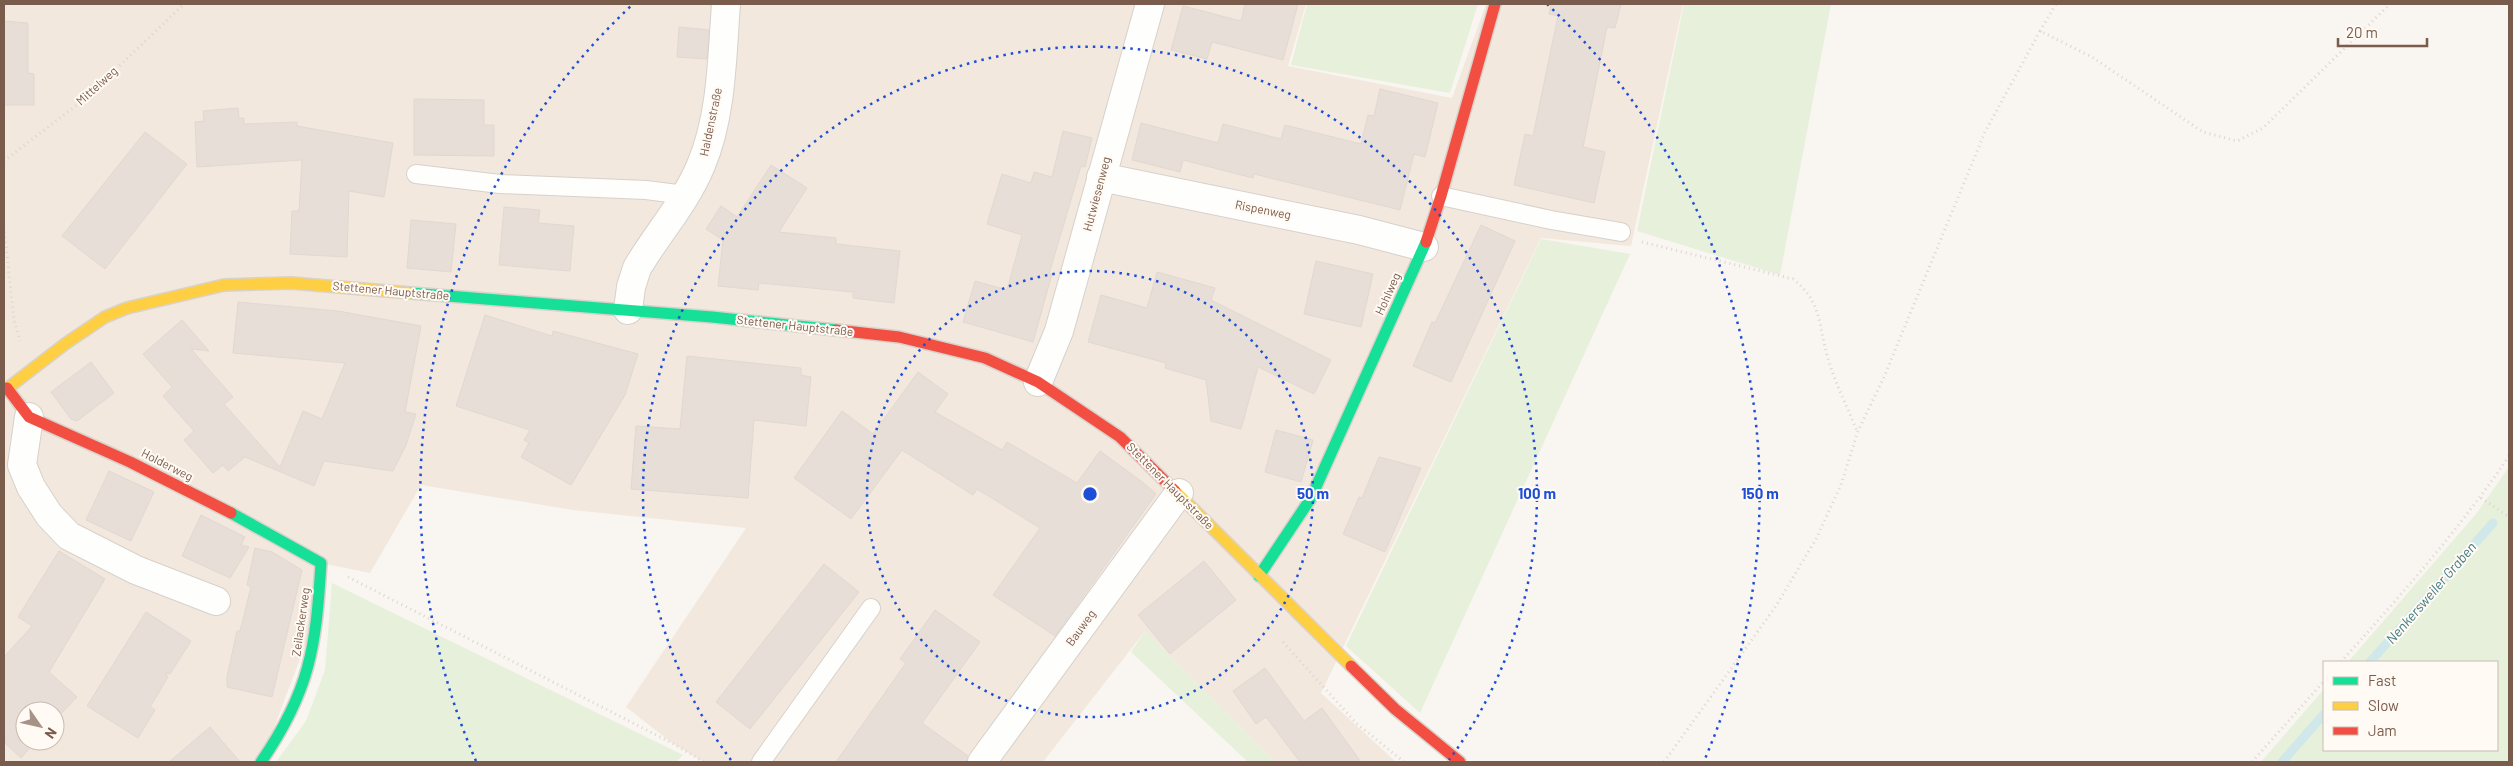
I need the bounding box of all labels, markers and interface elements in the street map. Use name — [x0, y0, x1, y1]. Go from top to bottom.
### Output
scale bar — [2338, 15, 2427, 47]
text: 20 m — [2346, 23, 2378, 41]
street label: Mittelweg — [73, 63, 120, 107]
street label: Haldenstraße — [696, 86, 724, 157]
street label: Hutwiesenweg — [1079, 155, 1113, 232]
street label: Rispenweg — [1234, 197, 1292, 221]
street label: Hohlweg — [1372, 270, 1403, 317]
street label: Stettener Hauptstraße — [332, 278, 450, 302]
street label: Stettener Hauptstraße — [736, 312, 854, 338]
street label: Stettener Hauptstraße — [1124, 439, 1217, 532]
street label: Holderweg — [139, 445, 196, 483]
text: 50 m — [1297, 484, 1329, 502]
text: 100 m — [1518, 484, 1556, 502]
text: 150 m — [1741, 484, 1779, 502]
centre of rings — [1081, 485, 1099, 503]
water label: Nenkersweiler Graben — [2382, 538, 2479, 647]
street label: Zeilackerweg — [288, 587, 312, 657]
street label: Bauweg — [1062, 607, 1098, 648]
legend — [2323, 661, 2498, 751]
text: Fast — [2368, 671, 2396, 689]
text: Slow — [2368, 696, 2399, 714]
north arrow — [15, 701, 65, 751]
text: Jam — [2368, 721, 2397, 739]
text: N — [42, 725, 61, 742]

